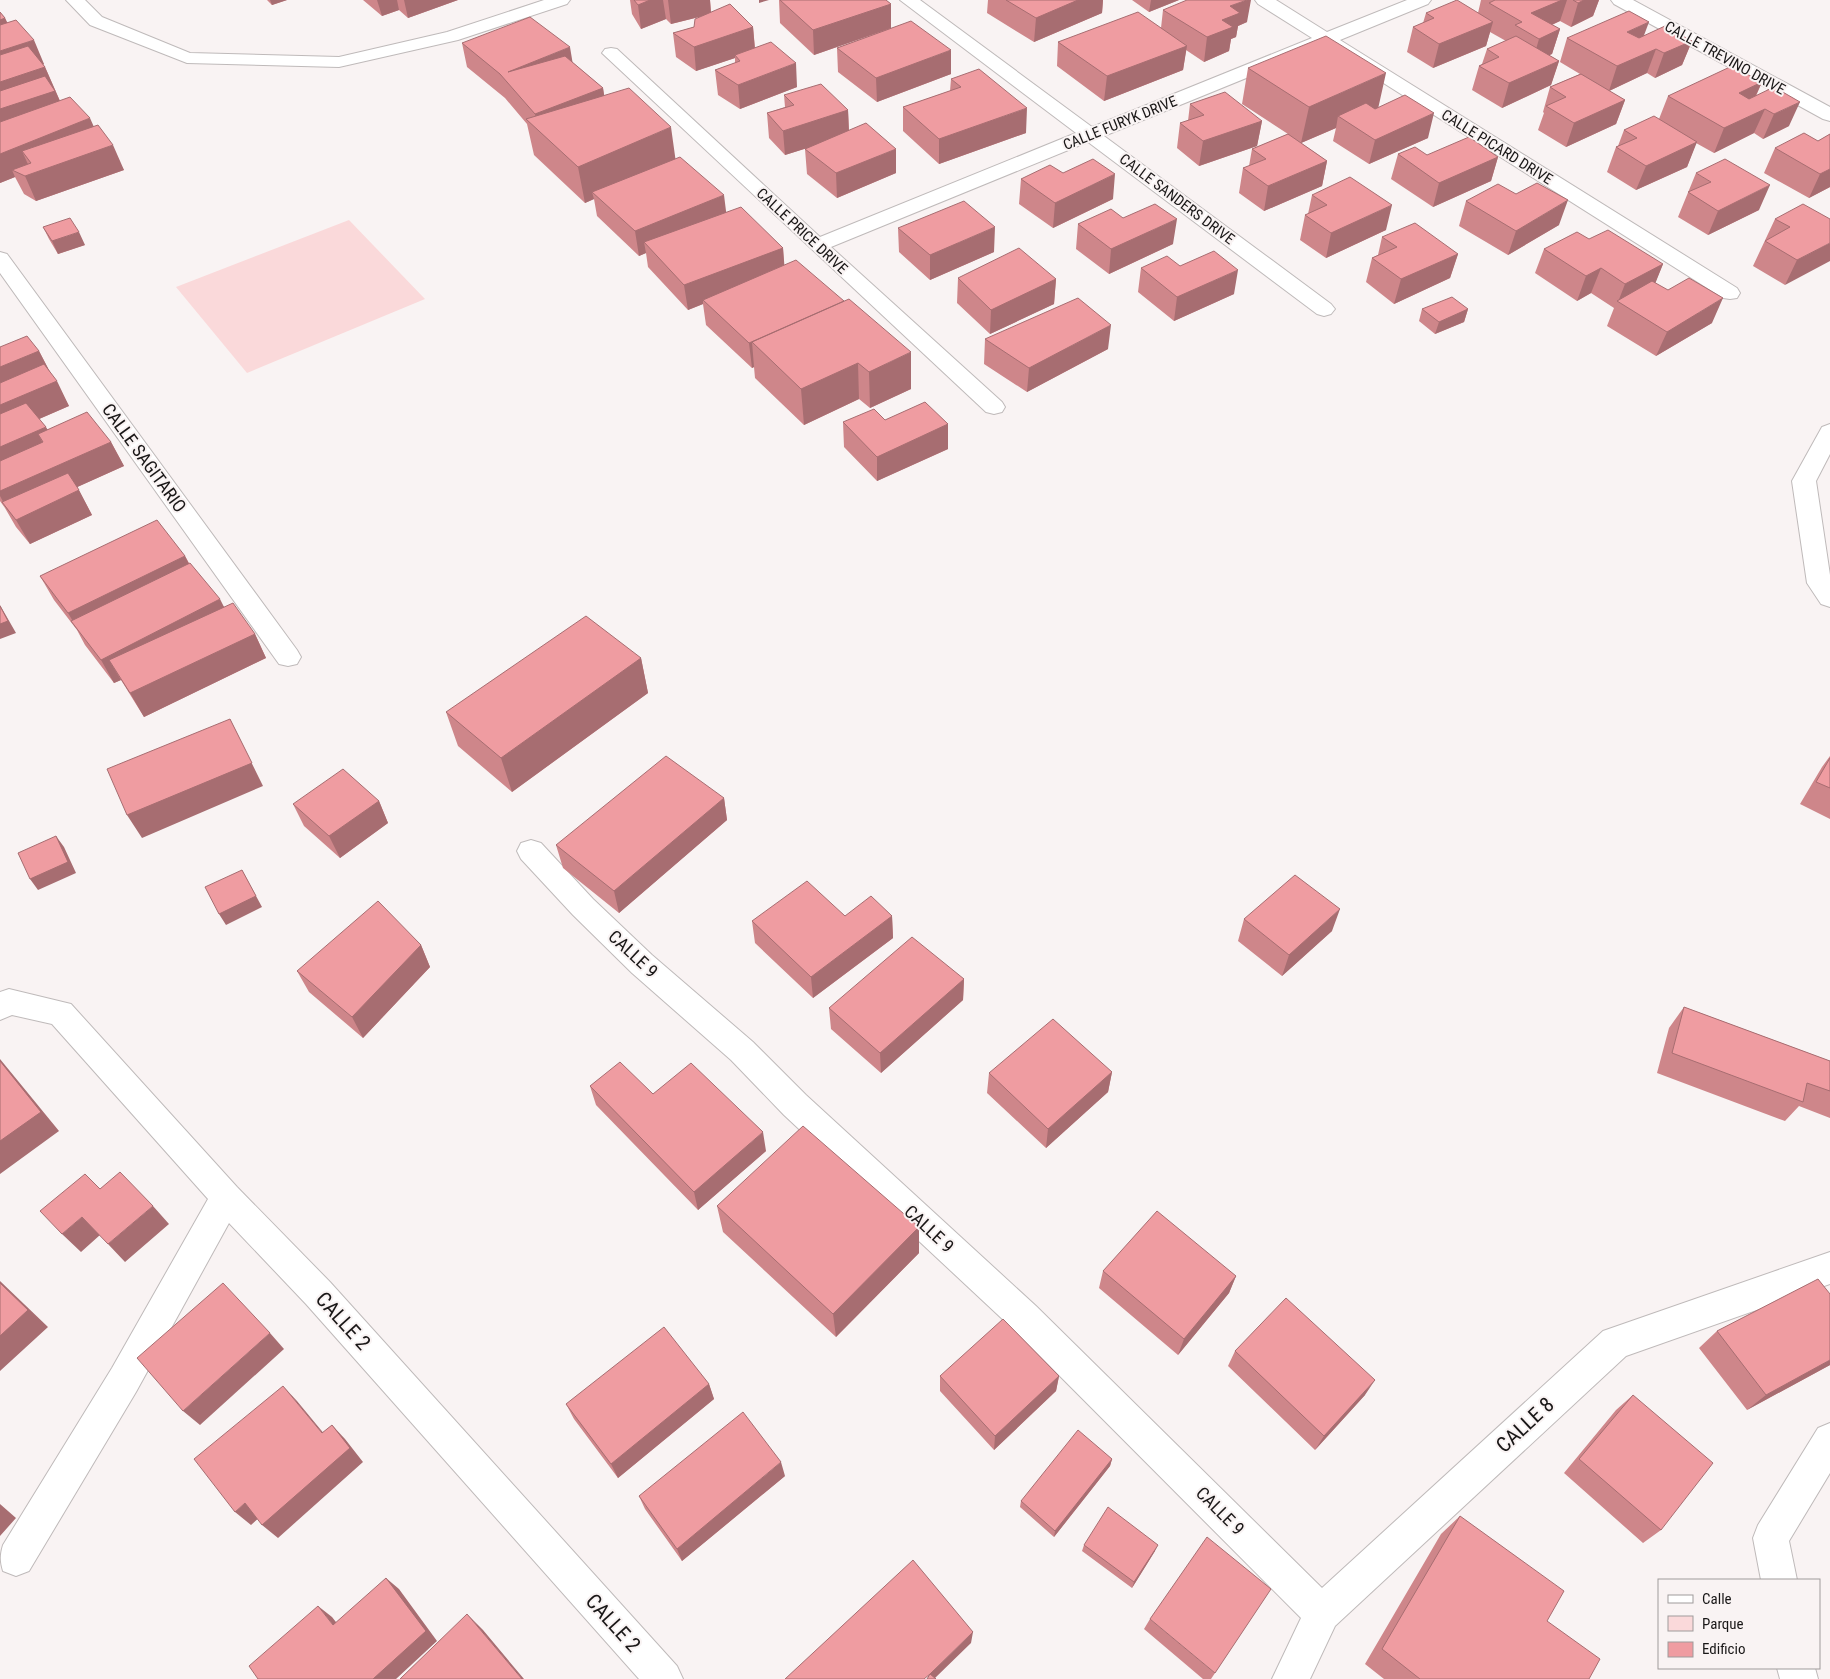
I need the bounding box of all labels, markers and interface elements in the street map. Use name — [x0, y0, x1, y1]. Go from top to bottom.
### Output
street label: CALLE TREVINO DRIVE — [1661, 17, 1789, 99]
street label: CALLE FURYK DRIVE — [1060, 92, 1180, 154]
street label: CALLE PICARD DRIVE — [1438, 106, 1556, 188]
street label: CALLE SANDERS DRIVE — [1116, 150, 1238, 248]
street label: CALLE PRICE DRIVE — [753, 184, 851, 278]
street label: CALLE SAGITARIO — [98, 399, 191, 516]
street label: CALLE 9 — [604, 926, 662, 982]
street label: CALLE 9 — [900, 1201, 958, 1257]
street label: CALLE 2 — [311, 1287, 375, 1355]
street label: CALLE 8 — [1491, 1392, 1559, 1458]
street label: CALLE 9 — [1192, 1482, 1249, 1539]
legend — [1658, 1579, 1820, 1669]
street label: CALLE 2 — [581, 1589, 645, 1657]
text: Calle — [1702, 1590, 1732, 1608]
text: Parque — [1702, 1615, 1744, 1633]
text: Edificio — [1702, 1640, 1745, 1658]

